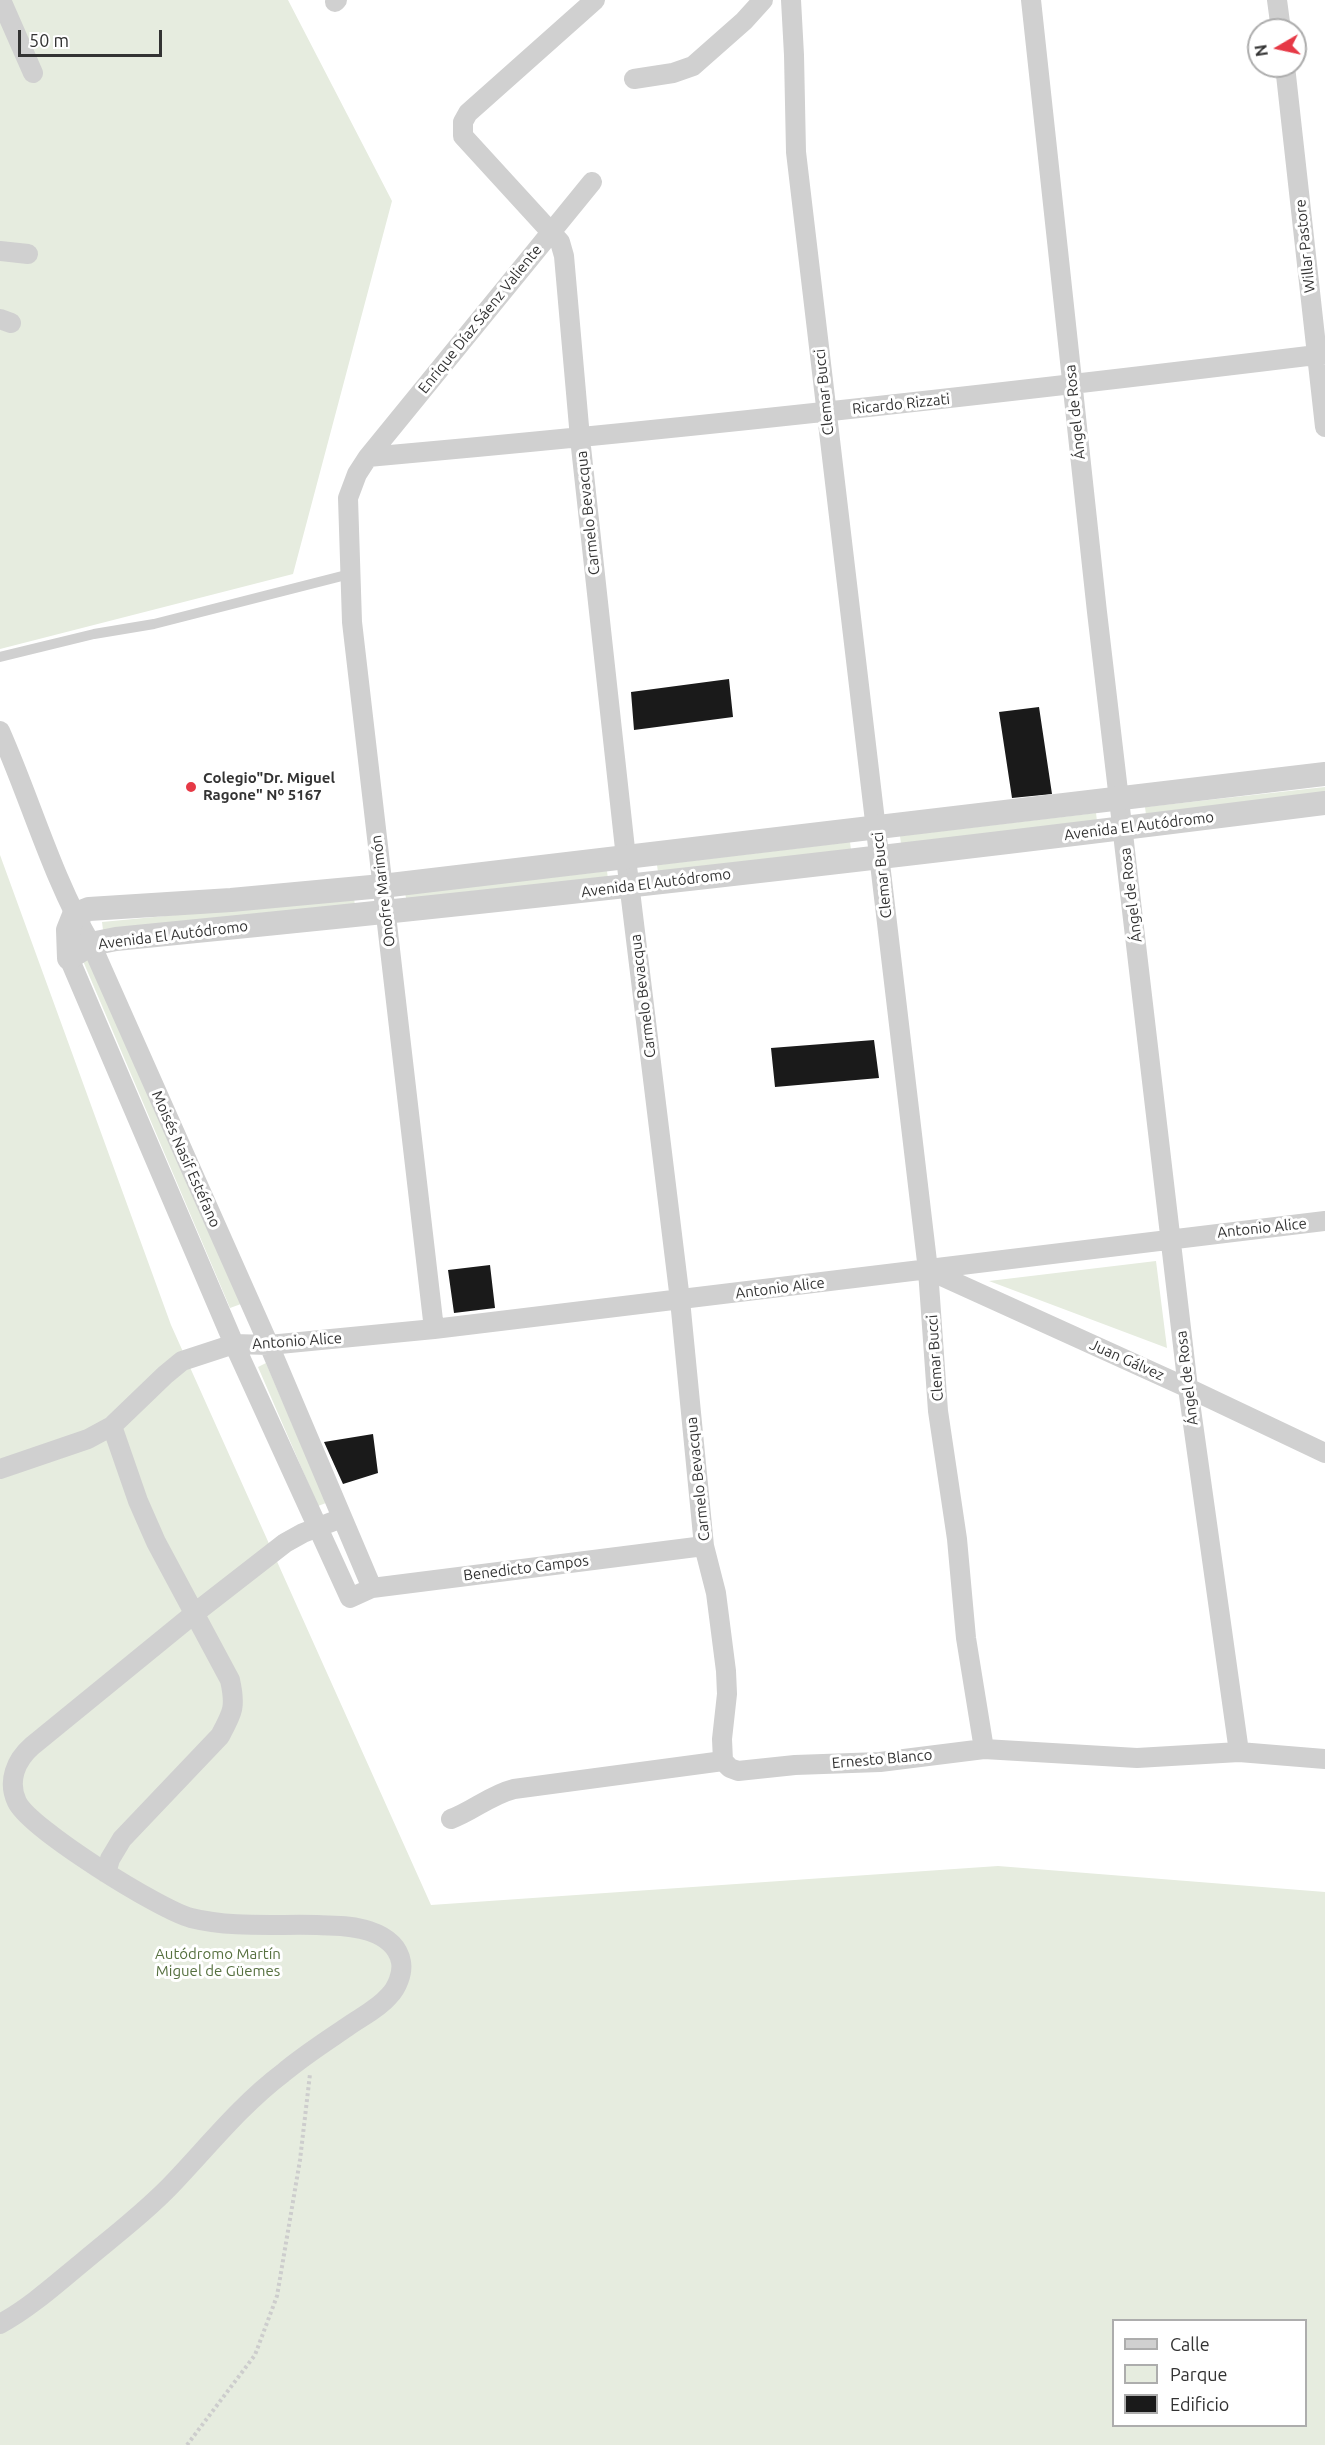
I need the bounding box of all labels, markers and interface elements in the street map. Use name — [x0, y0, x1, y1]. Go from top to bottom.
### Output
scale bar — [21, 18, 165, 56]
north arrow — [1247, 18, 1307, 78]
text: 50 m — [29, 30, 69, 50]
text: N — [1251, 43, 1271, 58]
street label: Willar Pastore — [1291, 198, 1319, 294]
street label: Enrique Díaz Sáenz Valiente — [414, 241, 546, 397]
street label: Clemar Bucci — [811, 348, 837, 436]
street label: Ángel de Rosa — [1061, 364, 1089, 460]
street label: Ricardo Rizzati — [851, 390, 951, 418]
street label: Carmelo Bevacqua — [573, 450, 603, 576]
place label: Colegio"Dr. Miguel Ragone" Nº 5167 — [203, 769, 335, 804]
marker: Colegio"Dr. Miguel Ragone" Nº 5167 — [184, 780, 198, 794]
street label: Avenida El Autódromo — [1063, 808, 1215, 844]
street label: Clemar Bucci — [869, 831, 895, 919]
street label: Onofre Marimón — [367, 834, 399, 948]
street label: Ángel de Rosa — [1116, 847, 1146, 943]
street label: Avenida El Autódromo — [580, 865, 732, 901]
street label: Avenida El Autódromo — [97, 917, 249, 953]
street label: Carmelo Bevacqua — [626, 933, 660, 1059]
street label: Moisés Nasif Estéfano — [148, 1088, 224, 1230]
street label: Antonio Alice — [1216, 1214, 1308, 1242]
street label: Antonio Alice — [734, 1274, 826, 1302]
street label: Clemar Bucci — [923, 1314, 947, 1402]
street label: Antonio Alice — [252, 1329, 342, 1353]
street label: Ángel de Rosa — [1172, 1330, 1202, 1426]
street label: Juan Gálvez — [1087, 1336, 1167, 1384]
street label: Carmelo Bevacqua — [683, 1416, 713, 1542]
street label: Benedicto Campos — [462, 1551, 590, 1585]
street label: Ernesto Blanco — [831, 1746, 933, 1772]
park label: Autódromo Martín Miguel de Güemes — [155, 1945, 281, 1980]
legend — [1112, 2319, 1307, 2427]
text: Calle — [1170, 2334, 1210, 2354]
text: Parque — [1170, 2364, 1227, 2384]
text: Edificio — [1170, 2394, 1229, 2414]

